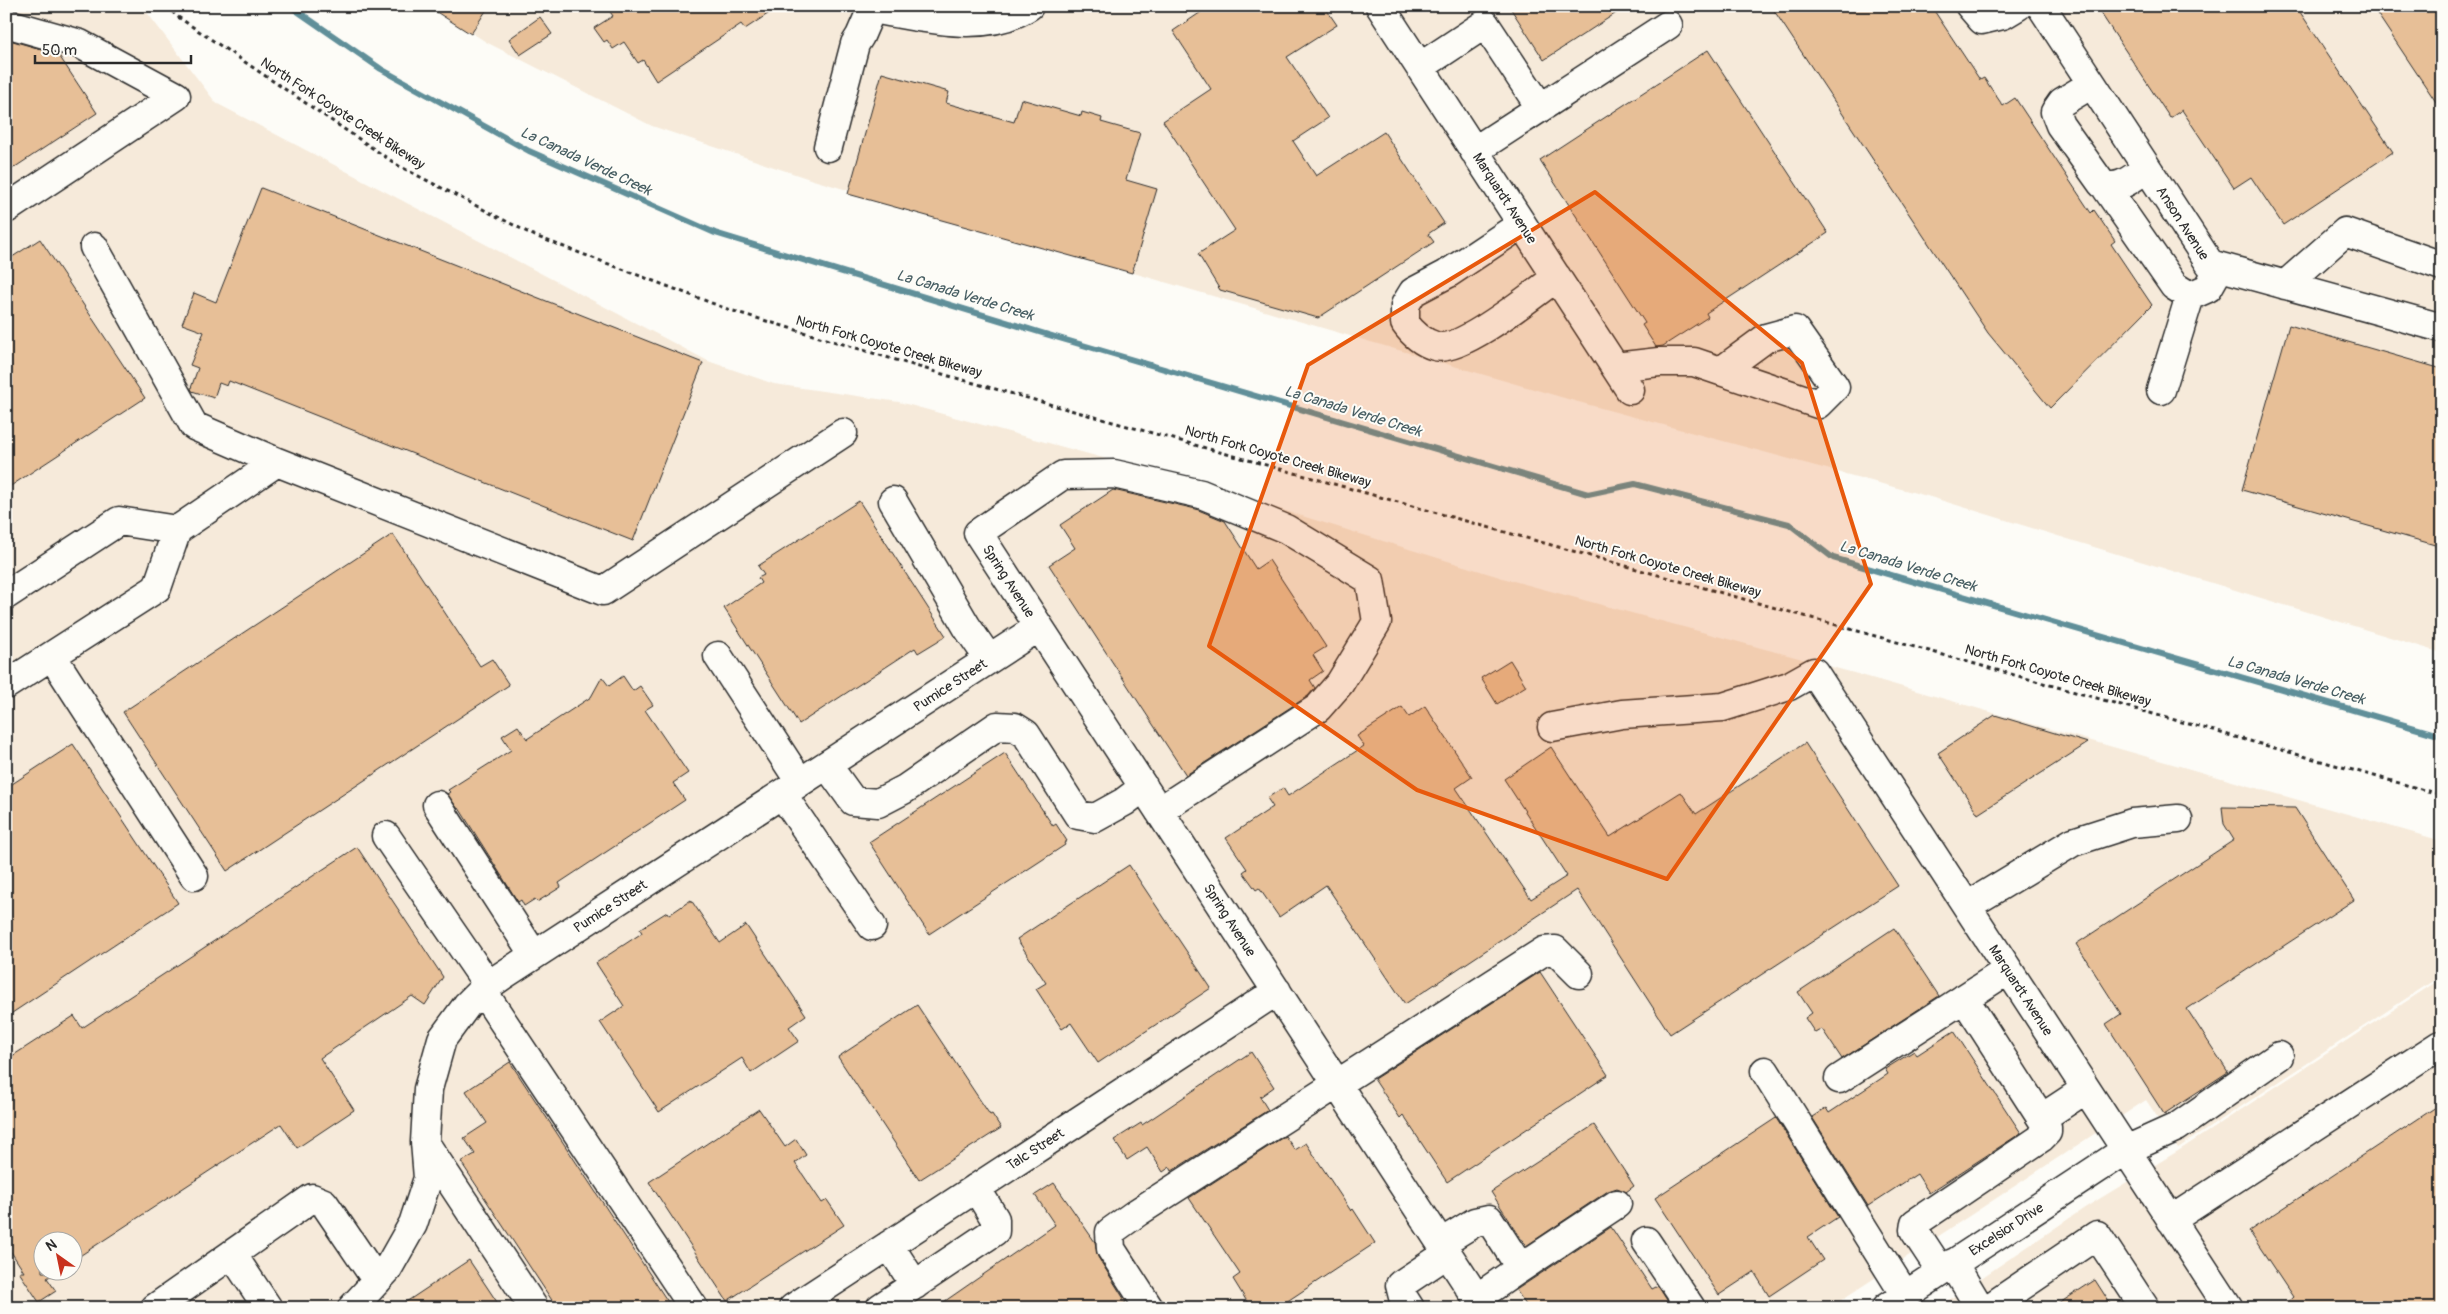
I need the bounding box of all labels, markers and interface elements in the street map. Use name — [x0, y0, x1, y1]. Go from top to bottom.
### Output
scale bar — [35, 32, 191, 64]
text: 50 m — [42, 41, 77, 60]
street label: North Fork Coyote Creek Bikeway — [257, 54, 428, 173]
water label: La Canada Verde Creek — [517, 123, 656, 201]
street label: Marquardt Avenue — [1469, 150, 1540, 247]
street label: Anson Avenue — [2152, 183, 2213, 263]
water label: La Canada Verde Creek — [894, 266, 1037, 326]
street label: North Fork Coyote Creek Bikeway — [794, 312, 984, 381]
water label: La Canada Verde Creek — [1282, 382, 1425, 442]
street label: North Fork Coyote Creek Bikeway — [1183, 422, 1373, 491]
street label: North Fork Coyote Creek Bikeway — [1573, 532, 1763, 601]
water label: La Canada Verde Creek — [1837, 537, 1980, 597]
street label: Spring Avenue — [979, 542, 1038, 621]
street label: North Fork Coyote Creek Bikeway — [1963, 641, 2153, 710]
water label: La Canada Verde Creek — [2225, 652, 2369, 710]
street label: Pumice Street — [910, 655, 991, 716]
street label: Pumice Street — [570, 876, 651, 937]
street label: Spring Avenue — [1200, 881, 1259, 960]
street label: Marquardt Avenue — [1985, 942, 2056, 1039]
street label: Talc Street — [1003, 1124, 1067, 1174]
street label: Excelsior Drive — [1966, 1199, 2047, 1260]
north arrow — [32, 1232, 82, 1282]
text: N — [43, 1236, 60, 1255]

